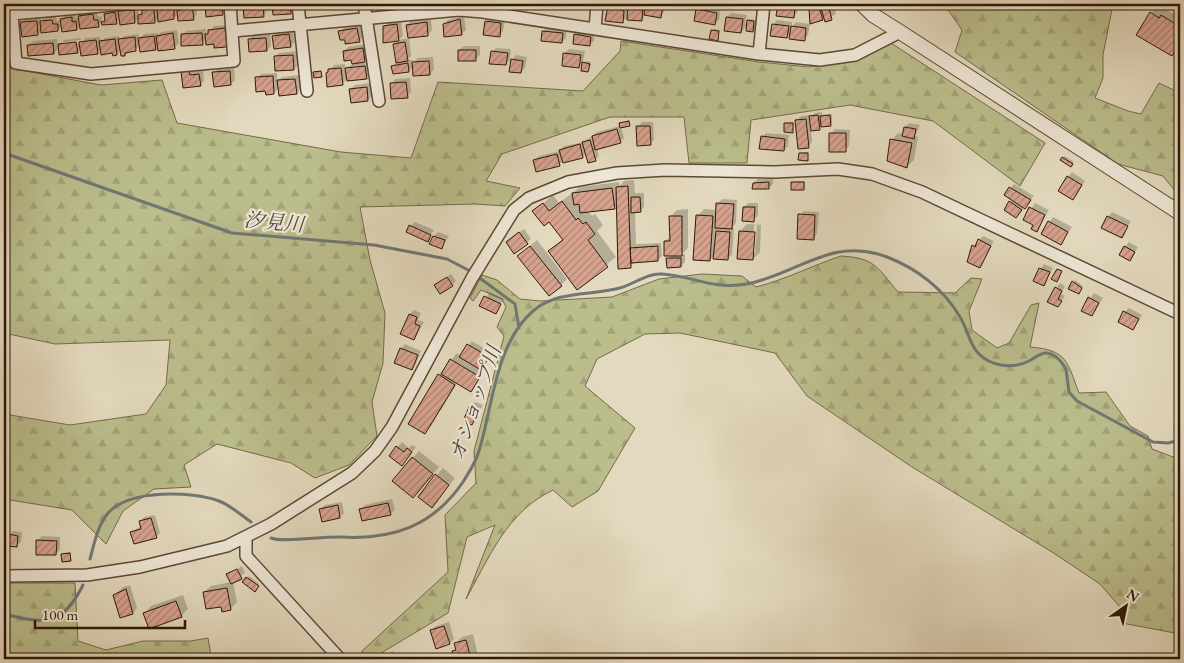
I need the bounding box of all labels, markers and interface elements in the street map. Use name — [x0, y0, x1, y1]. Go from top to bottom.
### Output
water label: 汐見川 — [243, 206, 307, 238]
water label: オショップ川 — [443, 340, 507, 464]
north arrow — [1102, 580, 1152, 630]
text: N — [1123, 584, 1143, 606]
scale bar — [35, 598, 185, 630]
text: 100 m — [42, 605, 79, 624]

